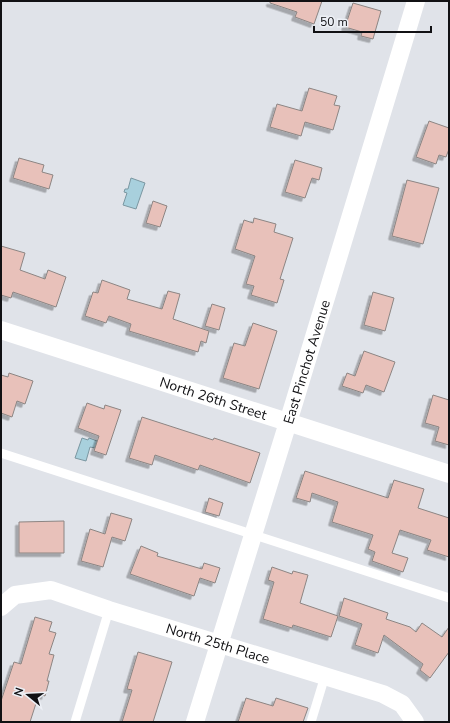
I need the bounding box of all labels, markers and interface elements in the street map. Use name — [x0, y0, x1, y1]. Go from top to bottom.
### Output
scale bar — [314, 8, 431, 34]
text: 50 m — [320, 14, 348, 30]
street label: East Pinchot Avenue — [279, 298, 335, 427]
street label: North 26th Street — [157, 373, 269, 425]
street label: North 25th Place — [164, 619, 272, 669]
north arrow — [8, 675, 48, 715]
text: N — [11, 686, 27, 698]

